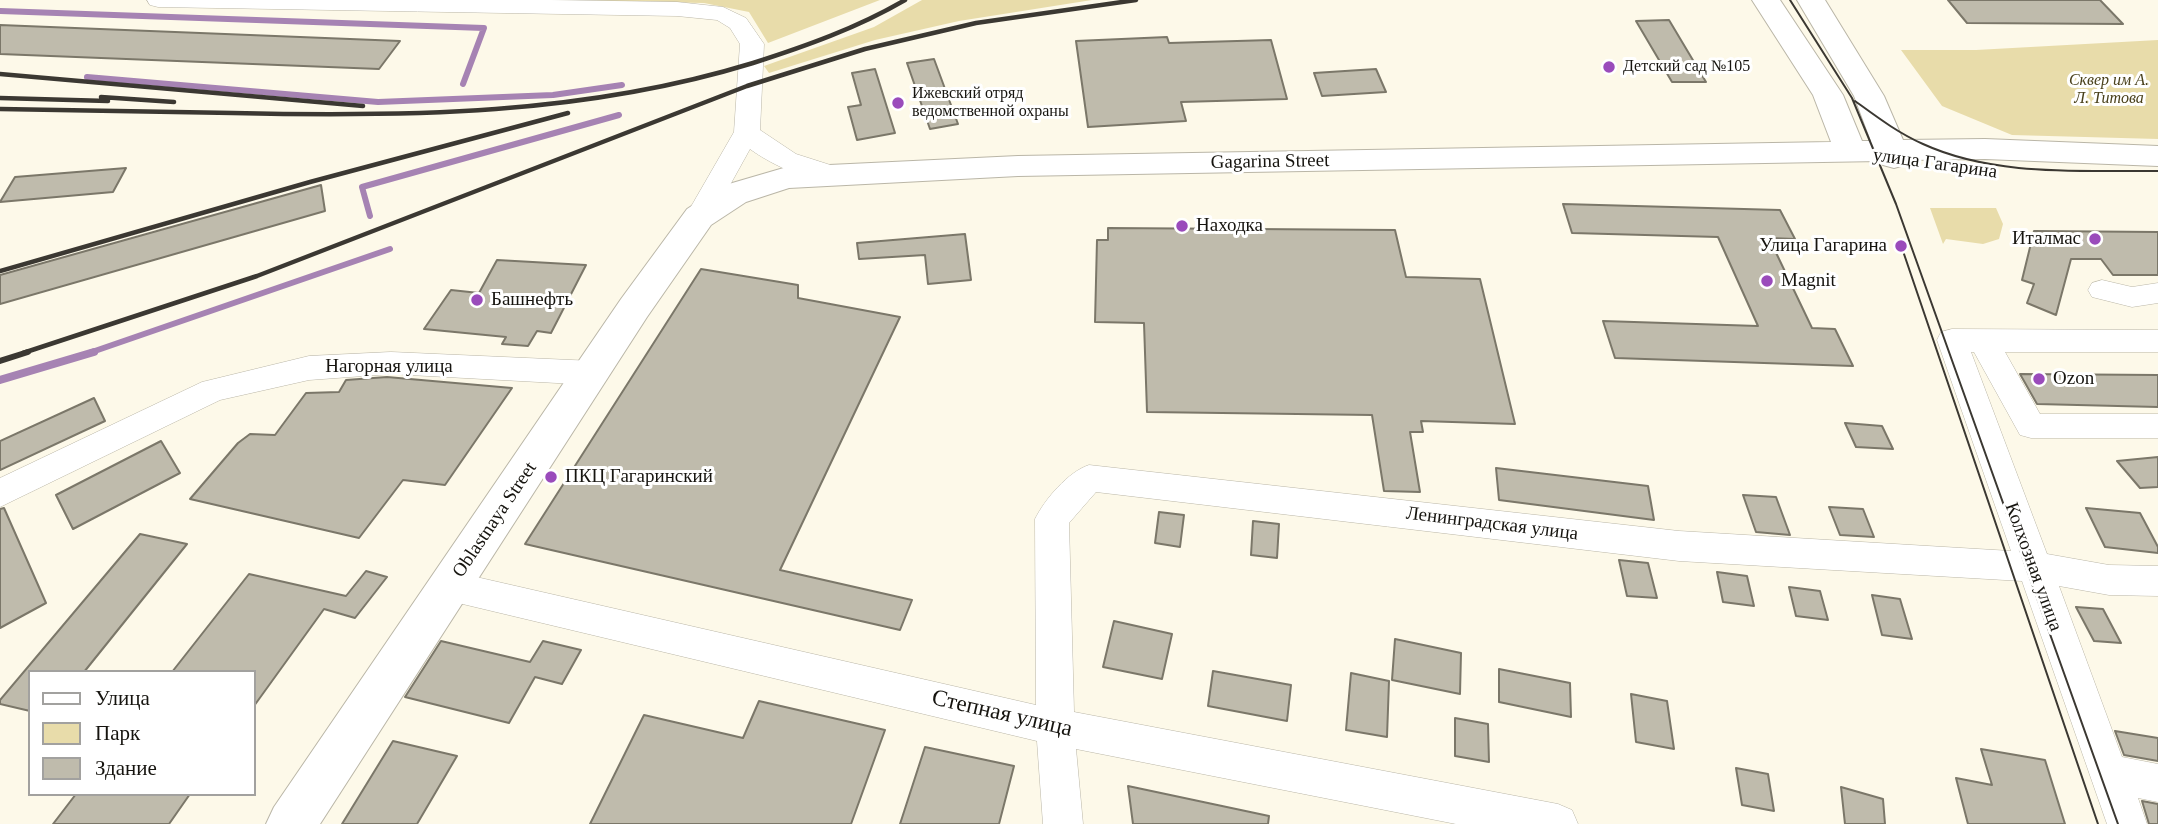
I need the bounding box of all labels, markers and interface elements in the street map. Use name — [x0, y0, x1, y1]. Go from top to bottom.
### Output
place label: Детский сад №105 — [1623, 57, 1750, 77]
marker: Детский сад №105 — [1601, 59, 1617, 75]
park label: Сквер им А. Л. Титова — [2069, 71, 2149, 109]
place label: Ижевский отряд ведомственной охраны — [912, 84, 1069, 122]
marker: Ижевский отряд ведомственной охраны — [890, 95, 906, 111]
street label: улица Гагарина — [1871, 144, 1999, 184]
street label: Gagarina Street — [1210, 150, 1330, 174]
place label: Находка — [1196, 215, 1263, 237]
marker: Находка — [1174, 218, 1190, 234]
place label: Италмас — [2012, 228, 2081, 250]
marker: Италмас — [2087, 231, 2103, 247]
place label: Улица Гагарина — [1759, 235, 1887, 257]
marker: Улица Гагарина — [1893, 238, 1909, 254]
place label: Magnit — [1781, 270, 1836, 292]
marker: Magnit — [1759, 273, 1775, 289]
place label: Башнефть — [491, 289, 573, 311]
marker: Башнефть — [469, 292, 485, 308]
street label: Нагорная улица — [325, 356, 453, 378]
place label: Ozon — [2053, 368, 2094, 390]
marker: Ozon — [2031, 371, 2047, 387]
street label: Oblastnaya Street — [448, 458, 542, 582]
place label: ПКЦ Гагаринский — [565, 466, 713, 488]
marker: ПКЦ Гагаринский — [543, 469, 559, 485]
street label: Колхозная улица — [1999, 500, 2067, 634]
street label: Ленинградская улица — [1405, 502, 1579, 546]
legend — [28, 670, 256, 796]
street label: Степная улица — [929, 684, 1075, 744]
text: Улица — [95, 686, 150, 710]
text: Парк — [95, 721, 140, 745]
text: Здание — [95, 756, 157, 780]

